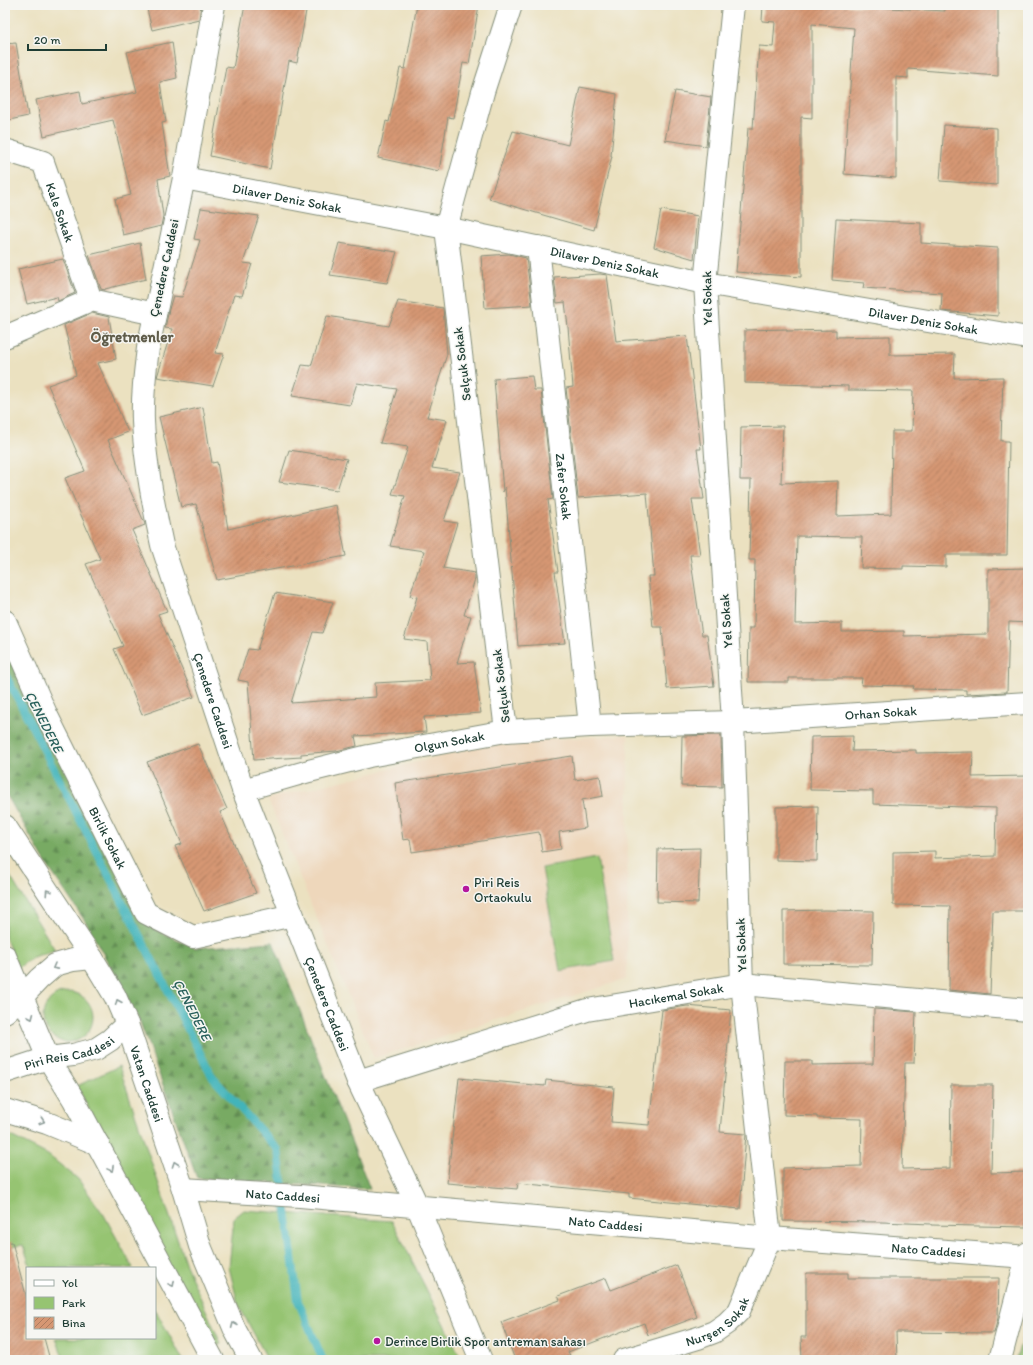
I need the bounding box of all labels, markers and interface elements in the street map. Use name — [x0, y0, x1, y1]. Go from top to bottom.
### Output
scale bar — [28, 26, 106, 52]
text: 20 m — [34, 33, 61, 47]
street label: Kale Sokak — [43, 180, 78, 244]
street label: Dilaver Deniz Sokak — [231, 180, 343, 216]
street label: Çenedere Caddesi — [146, 218, 182, 318]
street label: Dilaver Deniz Sokak — [549, 243, 661, 281]
street label: Yel Sokak — [699, 270, 715, 325]
street label: Dilaver Deniz Sokak — [867, 303, 980, 337]
street label: Selçuk Sokak — [450, 326, 474, 402]
district label: Öğretmenler — [91, 328, 175, 347]
street label: Zafer Sokak — [553, 452, 575, 521]
street label: Yel Sokak — [717, 593, 735, 649]
street label: Selçuk Sokak — [489, 648, 513, 724]
street label: Çenedere Caddesi — [191, 651, 236, 750]
water label: ÇENEDERE — [21, 688, 68, 758]
street label: Orhan Sokak — [844, 703, 918, 722]
street label: Olgun Sokak — [413, 728, 486, 755]
street label: Birlik Sokak — [86, 804, 130, 872]
place label: Piri Reis Ortaokulu — [474, 875, 532, 905]
marker: Piri Reis Ortaokulu — [461, 884, 471, 894]
one-way arrow — [46, 889, 53, 896]
street label: Yel Sokak — [733, 917, 749, 972]
street label: Çenedere Caddesi — [302, 954, 353, 1053]
one-way arrow — [52, 962, 59, 970]
water label: ÇENEDERE — [169, 976, 216, 1046]
street label: Hacıkemal Sokak — [628, 980, 725, 1010]
one-way arrow — [114, 998, 122, 1005]
one-way arrow — [26, 1013, 34, 1021]
street label: Piri Reis Caddesi — [22, 1033, 117, 1073]
street label: Vatan Caddesi — [127, 1044, 167, 1124]
one-way arrow — [39, 1116, 46, 1125]
one-way arrow — [171, 1161, 179, 1168]
one-way arrow — [106, 1165, 114, 1172]
street label: Nato Caddesi — [245, 1185, 321, 1205]
street label: Nato Caddesi — [568, 1213, 643, 1234]
street label: Nato Caddesi — [891, 1239, 966, 1260]
legend — [26, 1267, 156, 1339]
text: Yol — [62, 1276, 78, 1290]
one-way arrow — [168, 1280, 175, 1287]
street label: Nurşen Sokak — [684, 1294, 752, 1349]
text: Park — [62, 1296, 86, 1310]
text: Bina — [62, 1316, 86, 1330]
one-way arrow — [230, 1322, 238, 1329]
place label: Derince Birlik Spor antreman sahası — [385, 1334, 586, 1349]
marker: Derince Birlik Spor antreman sahası — [372, 1336, 382, 1346]

